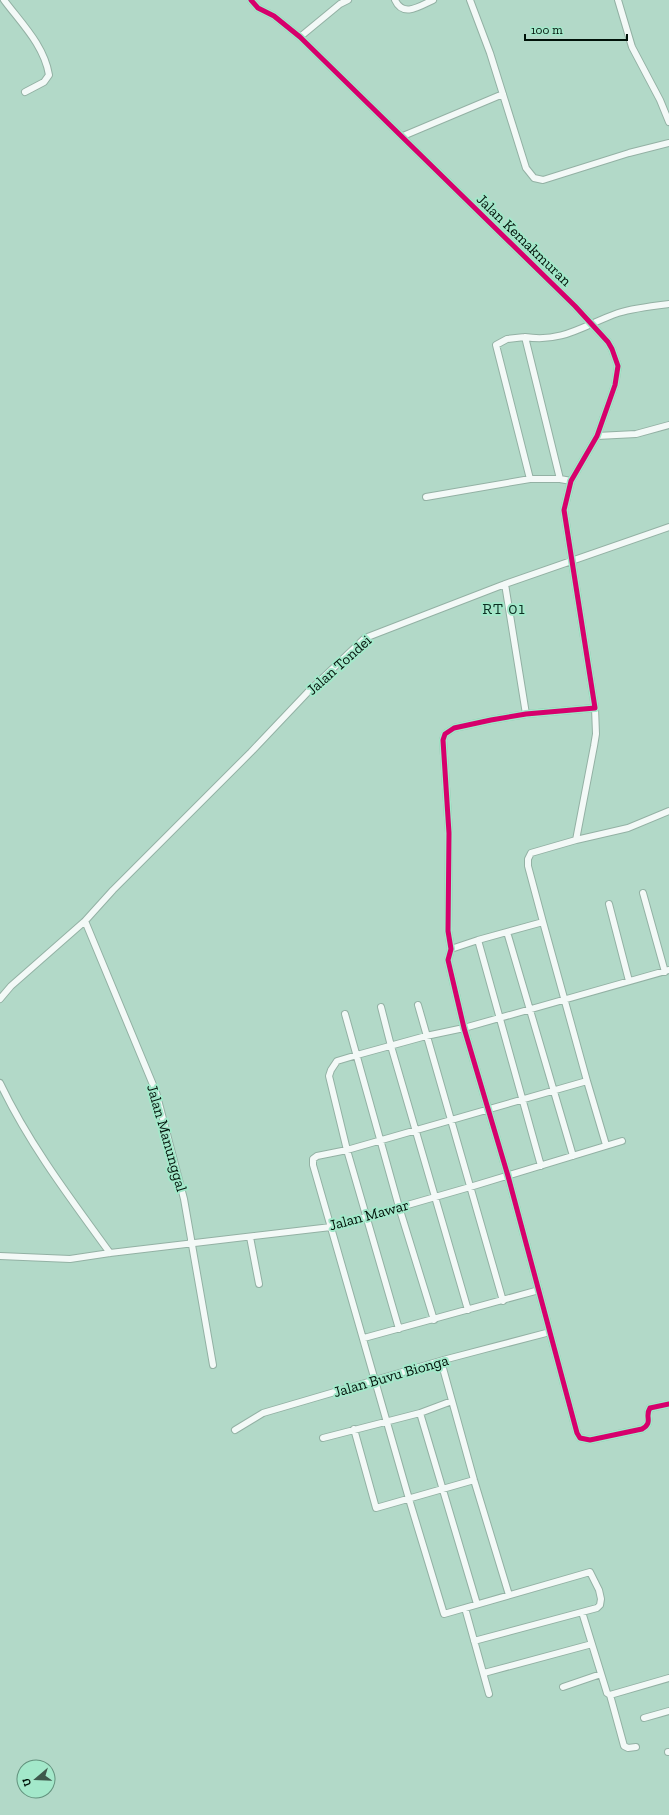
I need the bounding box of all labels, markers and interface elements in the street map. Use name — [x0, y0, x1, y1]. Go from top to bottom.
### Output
scale bar — [525, 16, 627, 42]
text: 100 m — [531, 23, 563, 37]
street label: Jalan Kemakmuran — [473, 190, 575, 290]
district label: RT 01 — [482, 599, 526, 618]
street label: Jalan Tondei — [303, 631, 375, 699]
street label: Jalan Manunggal — [143, 1082, 191, 1194]
street label: Jalan Mawar — [327, 1196, 411, 1234]
street label: Jalan Buvu Bionga — [331, 1351, 451, 1401]
north arrow — [16, 1759, 56, 1799]
text: U — [20, 1776, 34, 1788]

